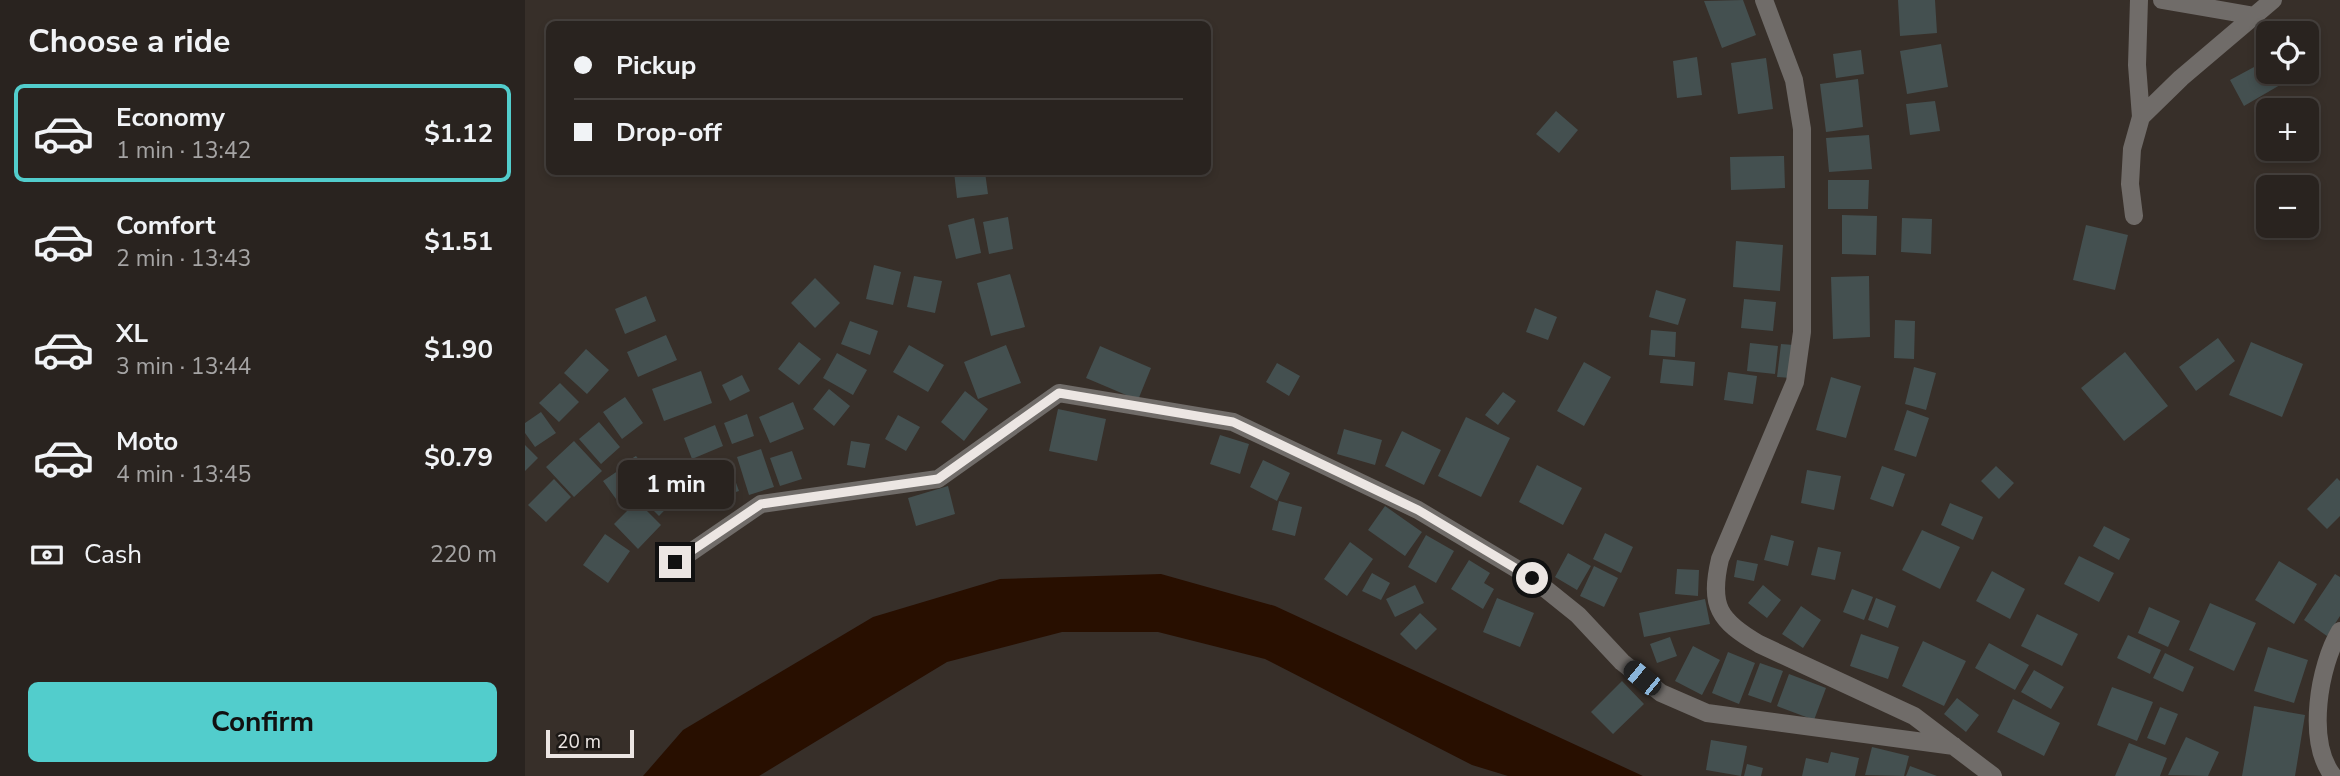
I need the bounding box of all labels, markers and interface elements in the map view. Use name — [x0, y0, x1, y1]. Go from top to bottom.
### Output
text: Choose a ride — [28, 20, 230, 63]
map controls — [2256, 21, 2319, 238]
button: locate — [2256, 21, 2319, 84]
text: Pickup — [616, 48, 696, 83]
button: + — [2256, 98, 2319, 161]
text: Economy — [116, 100, 225, 135]
icon: car — [32, 102, 95, 165]
text: Drop-off — [616, 115, 722, 150]
text: $1.12 — [424, 116, 493, 151]
text: 1 min · 13:42 — [116, 135, 251, 166]
button: − — [2256, 175, 2319, 238]
text: Comfort — [116, 208, 216, 243]
icon: car — [32, 210, 95, 273]
text: $1.51 — [424, 224, 493, 259]
text: 2 min · 13:43 — [116, 243, 251, 274]
text: XL — [116, 316, 148, 351]
icon: car — [32, 318, 95, 381]
text: $1.90 — [424, 332, 493, 367]
text: 3 min · 13:44 — [116, 351, 251, 382]
text: Moto — [116, 424, 178, 459]
icon: car — [32, 426, 95, 489]
text: $0.79 — [424, 440, 493, 475]
text: 4 min · 13:45 — [116, 459, 251, 490]
callout: 1 min — [617, 461, 733, 510]
text: 1 min — [646, 469, 706, 500]
icon: cash — [28, 536, 66, 574]
text: Cash — [84, 537, 142, 572]
text: 220 m — [430, 539, 497, 570]
route end — [659, 546, 691, 578]
route start — [1516, 562, 1548, 594]
car — [1620, 657, 1665, 699]
button: Confirm — [28, 682, 497, 762]
scale bar — [546, 727, 633, 759]
text: 20 m — [557, 729, 601, 755]

